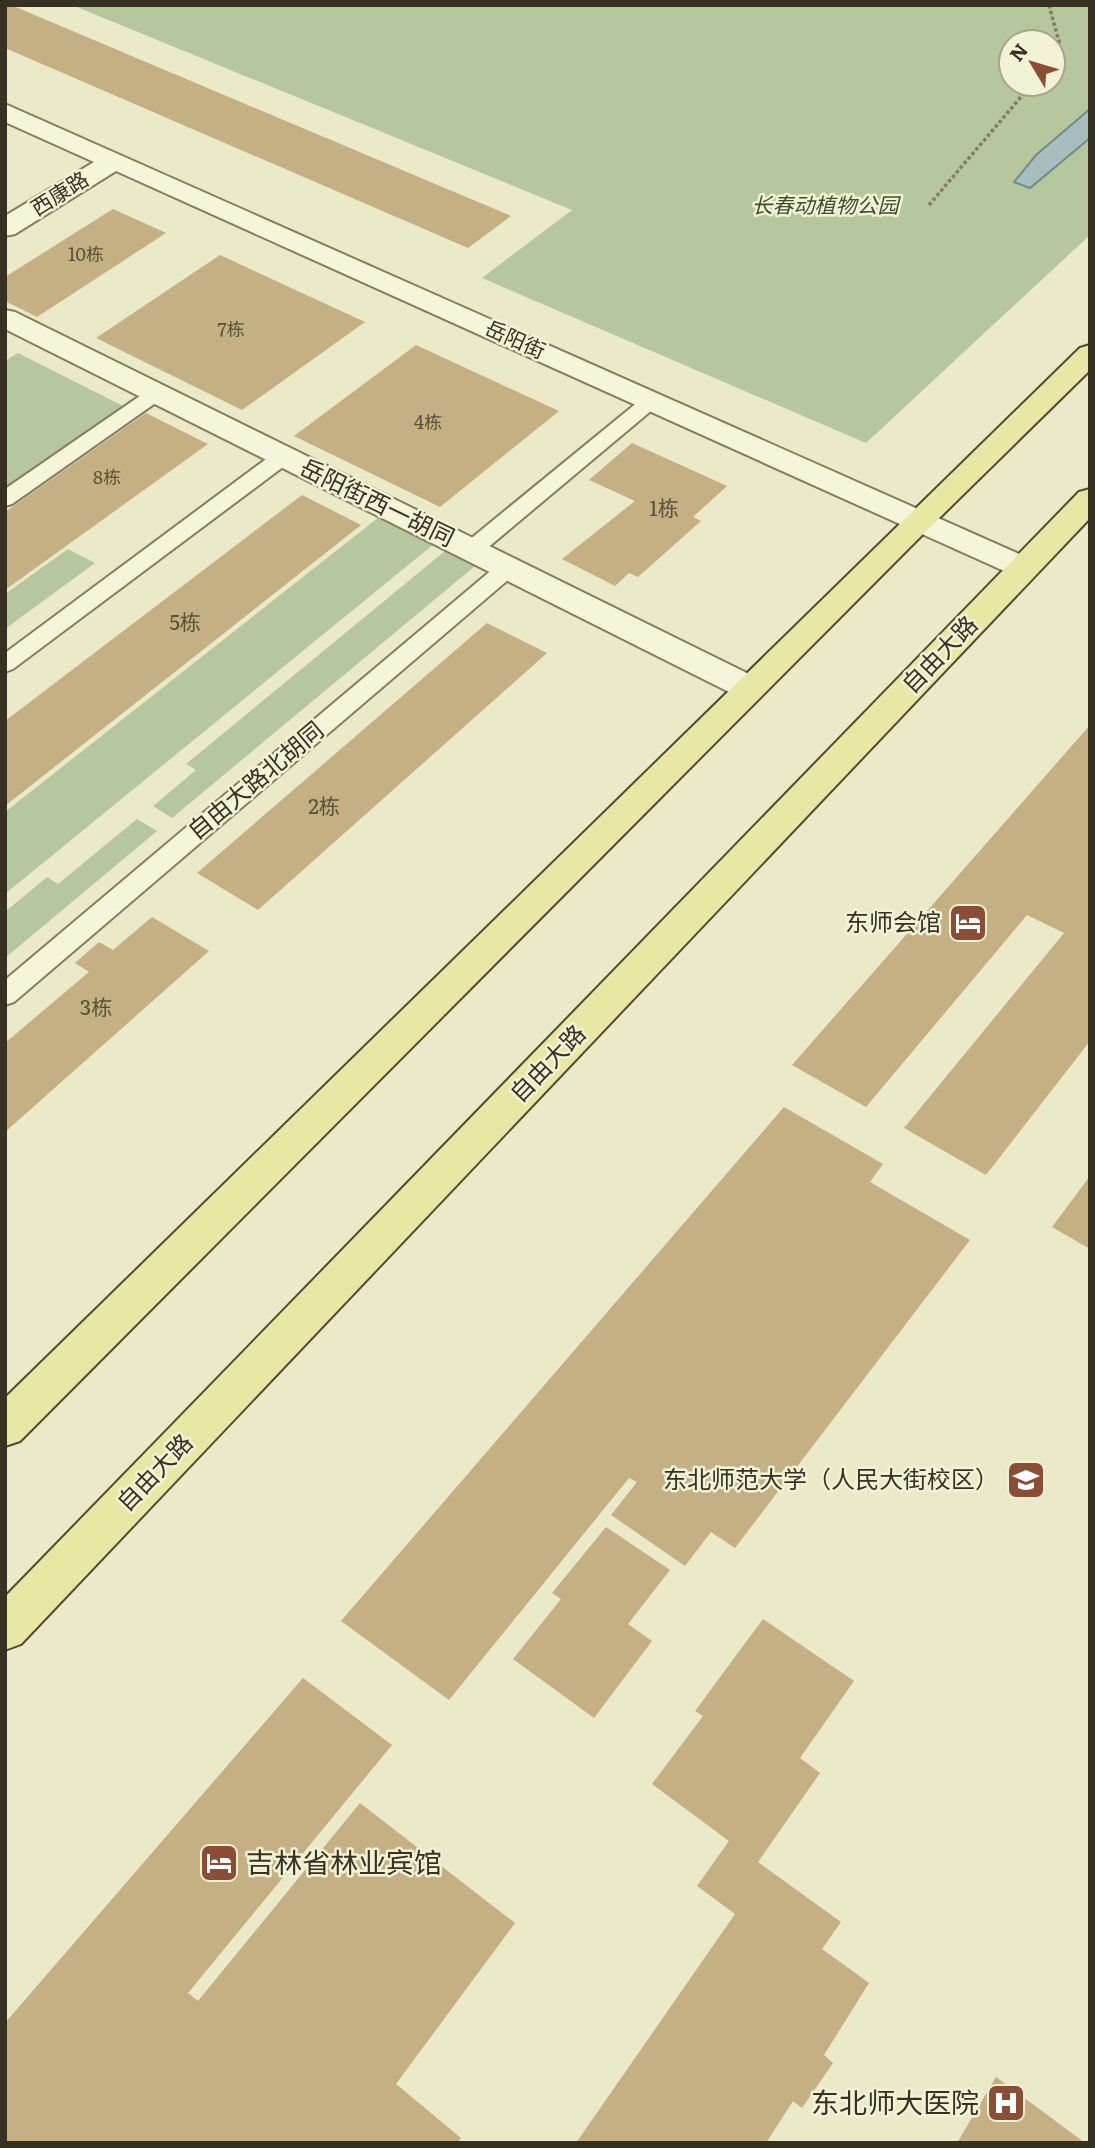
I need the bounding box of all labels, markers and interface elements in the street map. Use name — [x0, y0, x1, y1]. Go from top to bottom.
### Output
north arrow — [997, 28, 1067, 98]
text: N — [1002, 37, 1034, 67]
street label: 西康路 — [24, 162, 94, 222]
park label: 长春动植物公园 — [752, 188, 901, 219]
house number: 10栋 — [68, 240, 104, 267]
street label: 岳阳街 — [481, 311, 551, 365]
house number: 7栋 — [217, 315, 245, 342]
house number: 4栋 — [414, 408, 442, 435]
street label: 岳阳街西一胡同 — [295, 448, 461, 553]
house number: 8栋 — [93, 463, 121, 490]
house number: 1栋 — [649, 491, 679, 522]
house number: 5栋 — [169, 605, 201, 636]
street label: 自由大路 — [892, 607, 984, 700]
street label: 自由大路北胡同 — [179, 712, 330, 846]
house number: 2栋 — [308, 789, 340, 820]
hotel icon: 东师会馆 — [947, 902, 989, 944]
place label: 东师会馆 — [845, 903, 941, 938]
house number: 3栋 — [80, 990, 112, 1021]
street label: 自由大路 — [500, 1016, 592, 1109]
street label: 自由大路 — [107, 1425, 199, 1518]
school or university icon: 东北师范大学（人民大街校区） — [1005, 1459, 1047, 1501]
place label: 东北师范大学（人民大街校区） — [663, 1460, 999, 1495]
place label: 吉林省林业宾馆 — [246, 1840, 442, 1882]
hotel icon: 吉林省林业宾馆 — [198, 1842, 240, 1884]
place label: 东北师大医院 — [811, 2080, 979, 2122]
hospital icon: 东北师大医院 — [985, 2082, 1027, 2124]

